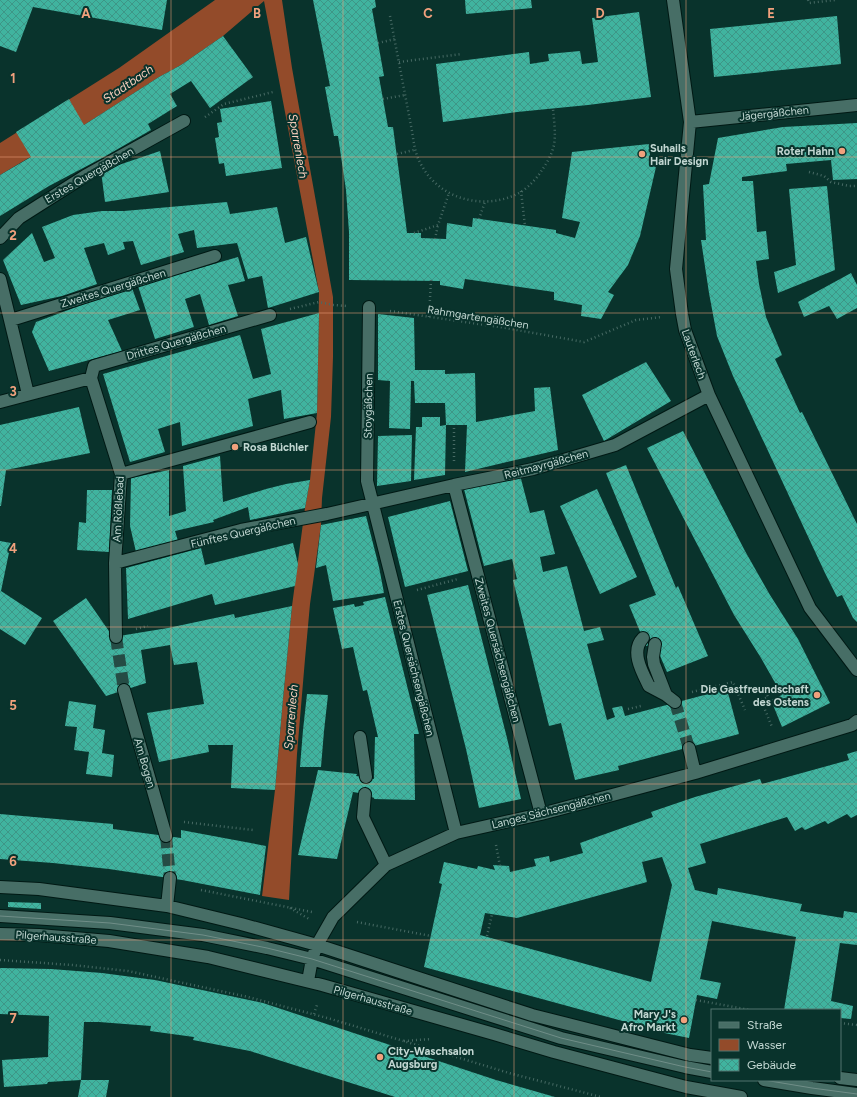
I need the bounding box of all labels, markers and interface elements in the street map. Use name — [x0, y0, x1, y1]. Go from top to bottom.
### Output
text: A — [81, 6, 91, 21]
text: B — [253, 6, 261, 21]
text: C — [423, 6, 433, 21]
text: D — [595, 6, 605, 21]
text: E — [767, 6, 775, 21]
water label: Stadtbach — [100, 62, 156, 106]
text: 1 — [10, 71, 16, 86]
street label: Jägergäßchen — [739, 103, 810, 124]
water label: Sparrenlech — [285, 113, 311, 180]
place label: Suhails Hair Design — [650, 142, 708, 168]
street label: Erstes Quergäßchen — [43, 145, 136, 206]
place label: Roter Hahn — [777, 145, 834, 158]
marker: Roter Hahn — [837, 146, 847, 156]
marker: Suhails Hair Design — [637, 149, 647, 159]
text: 2 — [9, 228, 17, 243]
street label: Zweites Quergäßchen — [59, 266, 167, 311]
street label: Rahmgartengäßchen — [426, 303, 530, 332]
street label: Drittes Quergäßchen — [125, 322, 227, 363]
street label: Lauterlech — [679, 328, 709, 381]
street label: Stoygäßchen — [361, 373, 376, 439]
text: 3 — [9, 384, 17, 399]
place label: Rosa Büchler — [243, 441, 309, 454]
marker: Rosa Büchler — [230, 442, 240, 452]
street label: Reitmayrgäßchen — [503, 447, 590, 482]
street label: Am Rößlebad — [110, 476, 127, 542]
street label: Fünftes Quergäßchen — [189, 514, 297, 551]
text: 4 — [9, 541, 17, 556]
street label: Zweites Quersächsengäßchen — [472, 576, 523, 724]
street label: Erstes Quersächsengäßchen — [390, 598, 437, 738]
place label: Die Gastfreundschaft des Ostens — [700, 683, 810, 709]
water label: Sparrenlech — [281, 684, 301, 750]
marker: Die Gastfreundschaft des Ostens — [812, 690, 822, 700]
text: 5 — [9, 698, 17, 713]
street label: Am Bogen — [131, 737, 158, 790]
street label: Langes Sächsengäßchen — [490, 789, 612, 832]
text: 6 — [9, 854, 17, 869]
street label: Pilgerhausstraße — [15, 928, 97, 947]
street label: Pilgerhausstraße — [332, 983, 414, 1018]
place label: Mary J's Afro Markt — [621, 1008, 677, 1034]
legend — [711, 1009, 841, 1081]
text: 7 — [9, 1011, 17, 1026]
marker: Mary J's Afro Markt — [679, 1015, 689, 1025]
text: Straße — [747, 1018, 783, 1032]
text: Wasser — [747, 1038, 786, 1052]
place label: City-Waschsalon Augsburg — [388, 1045, 474, 1071]
marker: City-Waschsalon Augsburg — [375, 1052, 385, 1062]
text: Gebäude — [747, 1058, 797, 1072]

